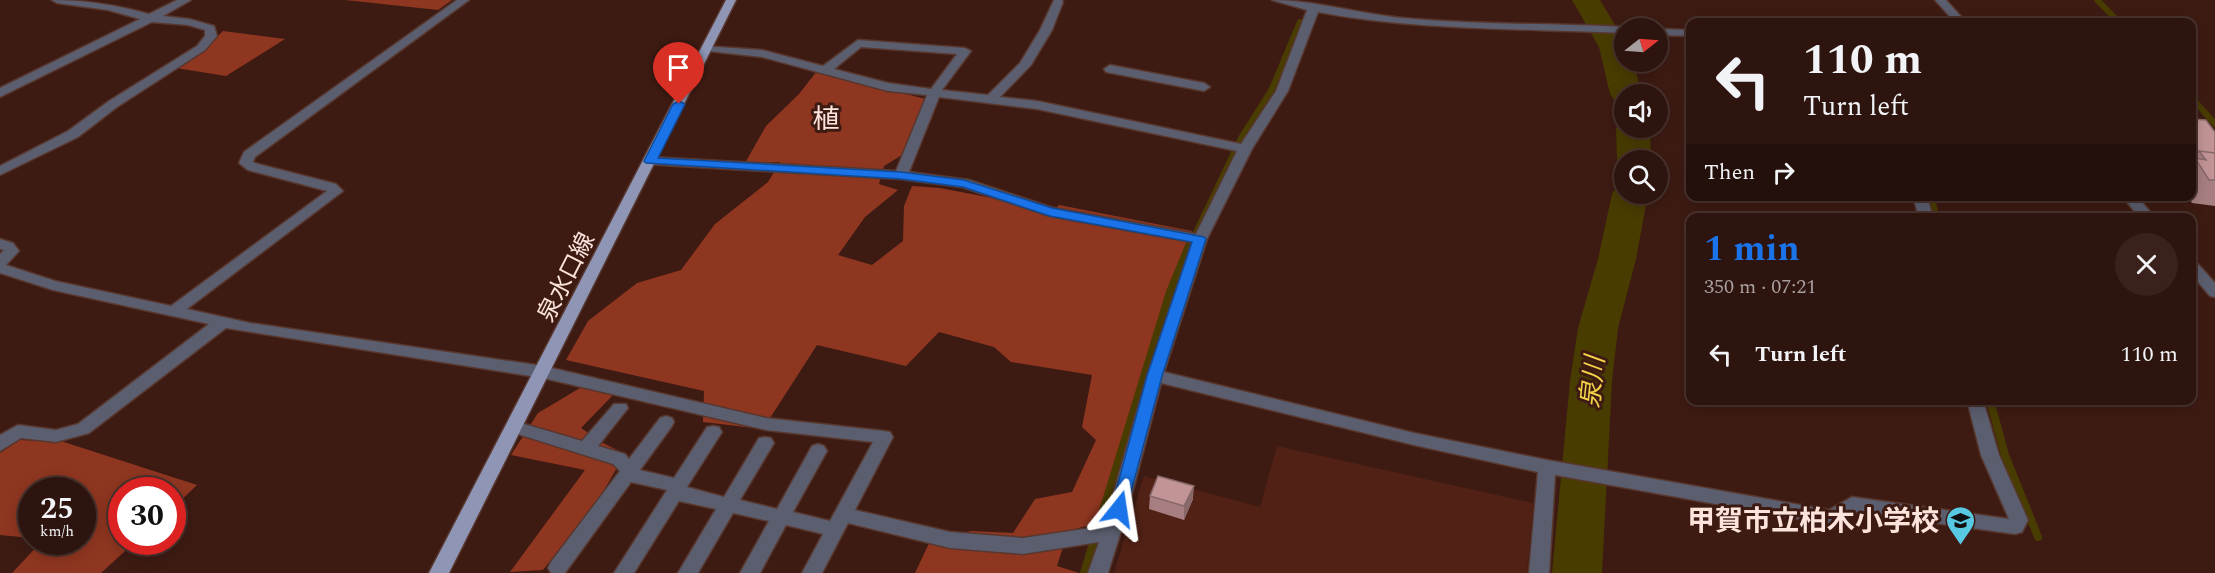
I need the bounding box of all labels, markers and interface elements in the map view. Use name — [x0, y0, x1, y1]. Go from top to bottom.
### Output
north arrow — [1614, 18, 1668, 72]
map controls — [1614, 18, 1668, 204]
text: 110 m — [1803, 29, 1922, 92]
pin — [653, 42, 704, 104]
icon: left — [1704, 42, 1782, 120]
icon: arrive — [662, 51, 695, 84]
button: sound — [1614, 84, 1668, 138]
text: Turn left — [1803, 86, 1909, 128]
district label: 植 — [813, 99, 840, 141]
button: search — [1614, 150, 1668, 204]
text: Then — [1704, 156, 1755, 189]
icon: right — [1767, 156, 1800, 189]
text: 1 min — [1704, 222, 1800, 277]
street label: 泉水口線 — [529, 227, 605, 328]
button: close — [2115, 233, 2178, 296]
text: 350 m · 07:21 — [1704, 272, 1816, 302]
icon: left — [1704, 338, 1737, 371]
text: Turn left — [1755, 338, 1847, 371]
text: 110 m — [2121, 338, 2178, 371]
water label: 泉川 — [1570, 351, 1616, 410]
speed limit sign: 30 — [108, 477, 186, 555]
position arrow — [1087, 477, 1151, 541]
text: 25 — [40, 486, 74, 532]
place label: 甲賀市立柏木小学校 — [1687, 500, 1939, 543]
school or university icon: 甲賀市立柏木小学校 — [1944, 504, 1976, 546]
text: km/h — [40, 520, 74, 543]

